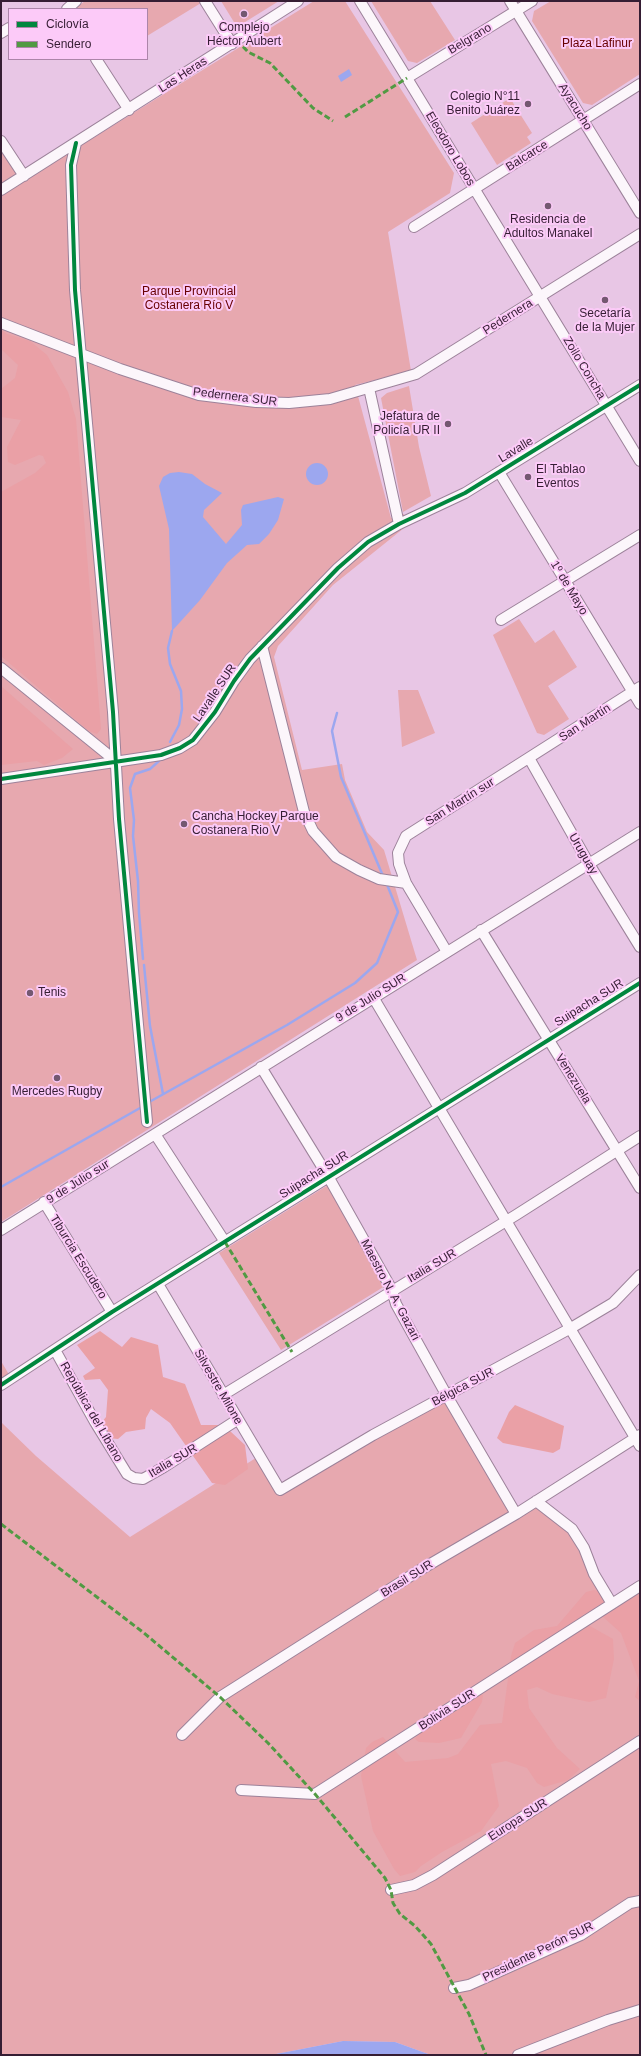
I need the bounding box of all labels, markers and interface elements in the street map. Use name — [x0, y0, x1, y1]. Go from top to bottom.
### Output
legend — [8, 8, 148, 60]
marker: Complejo Héctor Aubert — [239, 9, 249, 19]
text: Ciclovía — [46, 17, 89, 31]
street label: Belgrano — [446, 20, 494, 58]
place label: Complejo Héctor Aubert — [207, 21, 281, 49]
text: Sendero — [46, 37, 91, 51]
park label: Plaza Lafinur — [562, 37, 632, 51]
street label: Las Heras — [156, 54, 210, 96]
street label: Ayacucho — [555, 81, 595, 133]
place label: Colegio N°11 Benito Juárez — [447, 90, 520, 118]
marker: Colegio N°11 Benito Juárez — [523, 99, 533, 109]
street label: Eleodoro Lobos — [422, 109, 478, 189]
street label: Balcarce — [503, 138, 551, 174]
marker: Residencia de Adultos Manakel — [543, 201, 553, 211]
place label: Residencia de Adultos Manakel — [504, 213, 592, 241]
park label: Parque Provincial Costanera Río V — [142, 285, 236, 313]
marker: Secetaría de la Mujer — [600, 295, 610, 305]
street label: Pedernera — [480, 296, 536, 338]
place label: Secetaría de la Mujer — [575, 307, 635, 335]
street label: Zoilo Concha — [560, 334, 608, 402]
street label: Pedernera SUR — [192, 385, 278, 409]
place label: Jefatura de Policía UR II — [373, 410, 440, 438]
marker: Jefatura de Policía UR II — [443, 419, 453, 429]
street label: Lavalle — [496, 434, 536, 466]
place label: El Tablao Eventos — [536, 463, 585, 491]
marker: El Tablao Eventos — [523, 472, 533, 482]
street label: 1º de Mayo — [547, 558, 591, 618]
street label: Lavalle SUR — [190, 661, 240, 725]
street label: San Martín — [556, 701, 614, 745]
street label: San Martín sur — [423, 775, 497, 829]
place label: Cancha Hockey Parque Costanera Rio V — [192, 810, 319, 838]
marker: Cancha Hockey Parque Costanera Rio V — [179, 819, 189, 829]
street label: Uruguay — [565, 831, 601, 877]
street label: 9 de Julio SUR — [333, 971, 409, 1025]
street label: Suipacha SUR — [552, 976, 626, 1030]
place label: Tenis — [38, 986, 66, 1000]
marker: Tenis — [25, 988, 35, 998]
street label: Venezuela — [552, 1051, 594, 1107]
marker: Mercedes Rugby — [52, 1073, 62, 1083]
place label: Mercedes Rugby — [12, 1085, 102, 1099]
street label: Suipacha SUR — [277, 1148, 351, 1202]
street label: 9 de Julio sur — [44, 1157, 112, 1207]
street label: Tiburcia Escudero — [46, 1212, 110, 1302]
street label: Maestro N. A. Gazari — [357, 1237, 423, 1343]
street label: Italia SUR — [405, 1246, 459, 1286]
street label: Silvestre Milone — [191, 1347, 245, 1427]
street label: República del Líbano — [57, 1360, 125, 1464]
street label: Bélgica SUR — [430, 1365, 496, 1409]
street label: Italia SUR — [146, 1441, 200, 1481]
street label: Brasil SUR — [378, 1557, 436, 1601]
street label: Bolivia SUR — [416, 1687, 478, 1733]
street label: Europa SUR — [486, 1796, 550, 1844]
street label: Presidente Perón SUR — [480, 1919, 596, 1985]

